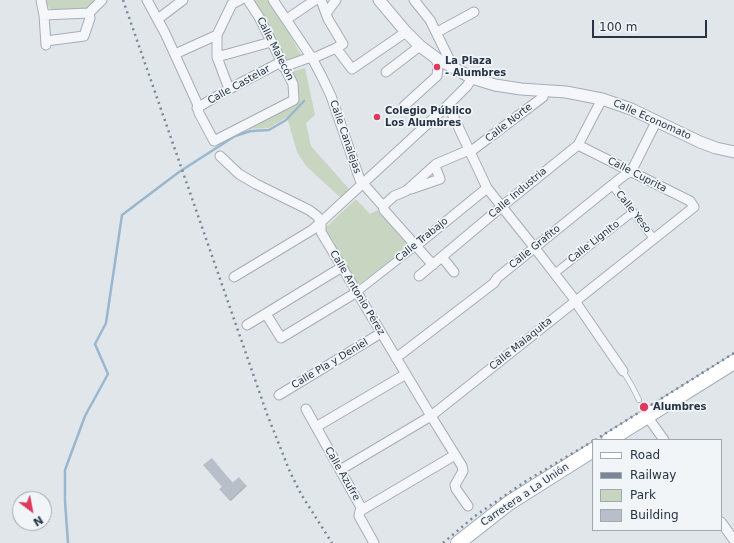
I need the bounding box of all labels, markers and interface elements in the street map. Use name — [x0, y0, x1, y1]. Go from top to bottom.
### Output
scale bar — [594, 12, 709, 38]
street label: Calle Malecón — [254, 15, 296, 83]
text: 100 m — [599, 20, 637, 34]
place label: La Plaza - Alumbres — [445, 55, 506, 78]
marker: La Plaza - Alumbres — [432, 62, 442, 72]
street label: Calle Castelar — [206, 63, 272, 107]
street label: Calle Economato — [611, 97, 693, 143]
street label: Calle Canalejas — [327, 99, 363, 175]
street label: Calle Norte — [483, 101, 535, 145]
place label: Colegio Público Los Alumbres — [385, 105, 472, 128]
marker: Colegio Público Los Alumbres — [372, 112, 382, 122]
street label: Calle Cuprita — [605, 155, 669, 195]
street label: Calle Industria — [487, 165, 549, 221]
street label: Calle Yeso — [613, 189, 653, 235]
street label: Calle Trabajo — [393, 215, 451, 265]
street label: Calle Lignito — [566, 218, 622, 266]
street label: Calle Grafito — [507, 223, 563, 271]
street label: Calle Antonio Pérez — [327, 248, 387, 338]
street label: Calle Malaquita — [487, 315, 555, 373]
street label: Calle Pla y Deniel — [290, 336, 370, 392]
marker: Alumbres — [638, 401, 650, 413]
place label: Alumbres — [653, 401, 707, 413]
legend — [592, 439, 722, 531]
street label: Calle Azufre — [322, 445, 362, 503]
text: Road — [630, 448, 660, 462]
street label: Carretera a La Unión — [479, 461, 571, 529]
text: Railway — [630, 468, 676, 482]
text: Park — [630, 488, 656, 502]
north arrow — [12, 491, 52, 531]
text: Building — [630, 508, 679, 522]
text: N — [31, 513, 45, 529]

